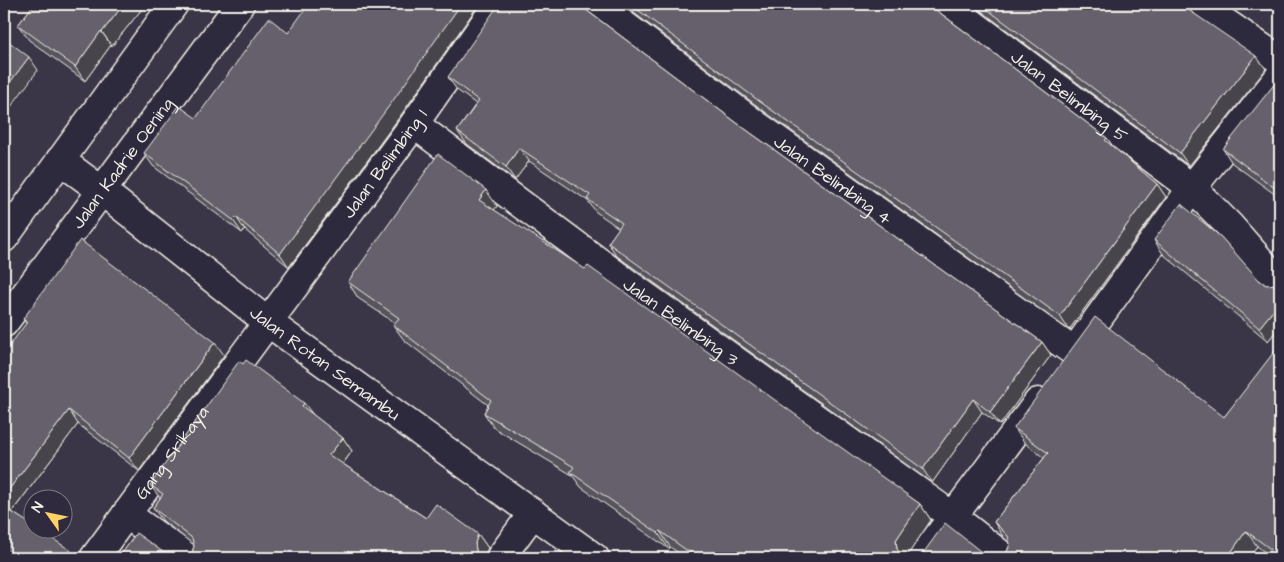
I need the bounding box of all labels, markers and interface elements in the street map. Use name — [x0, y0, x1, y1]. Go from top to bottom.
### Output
street label: Jalan Belimbing 5 — [1005, 45, 1133, 149]
street label: Jalan Kadrie Oening — [66, 92, 181, 234]
street label: Jalan Belimbing 1 — [337, 104, 434, 224]
street label: Jalan Belimbing 4 — [768, 129, 897, 231]
street label: Jalan Belimbing 3 — [618, 272, 743, 372]
street label: Jalan Rotan Semambu — [244, 300, 405, 427]
street label: Gang Srikaya — [129, 401, 215, 505]
north arrow — [22, 490, 72, 540]
text: N — [27, 498, 49, 517]

